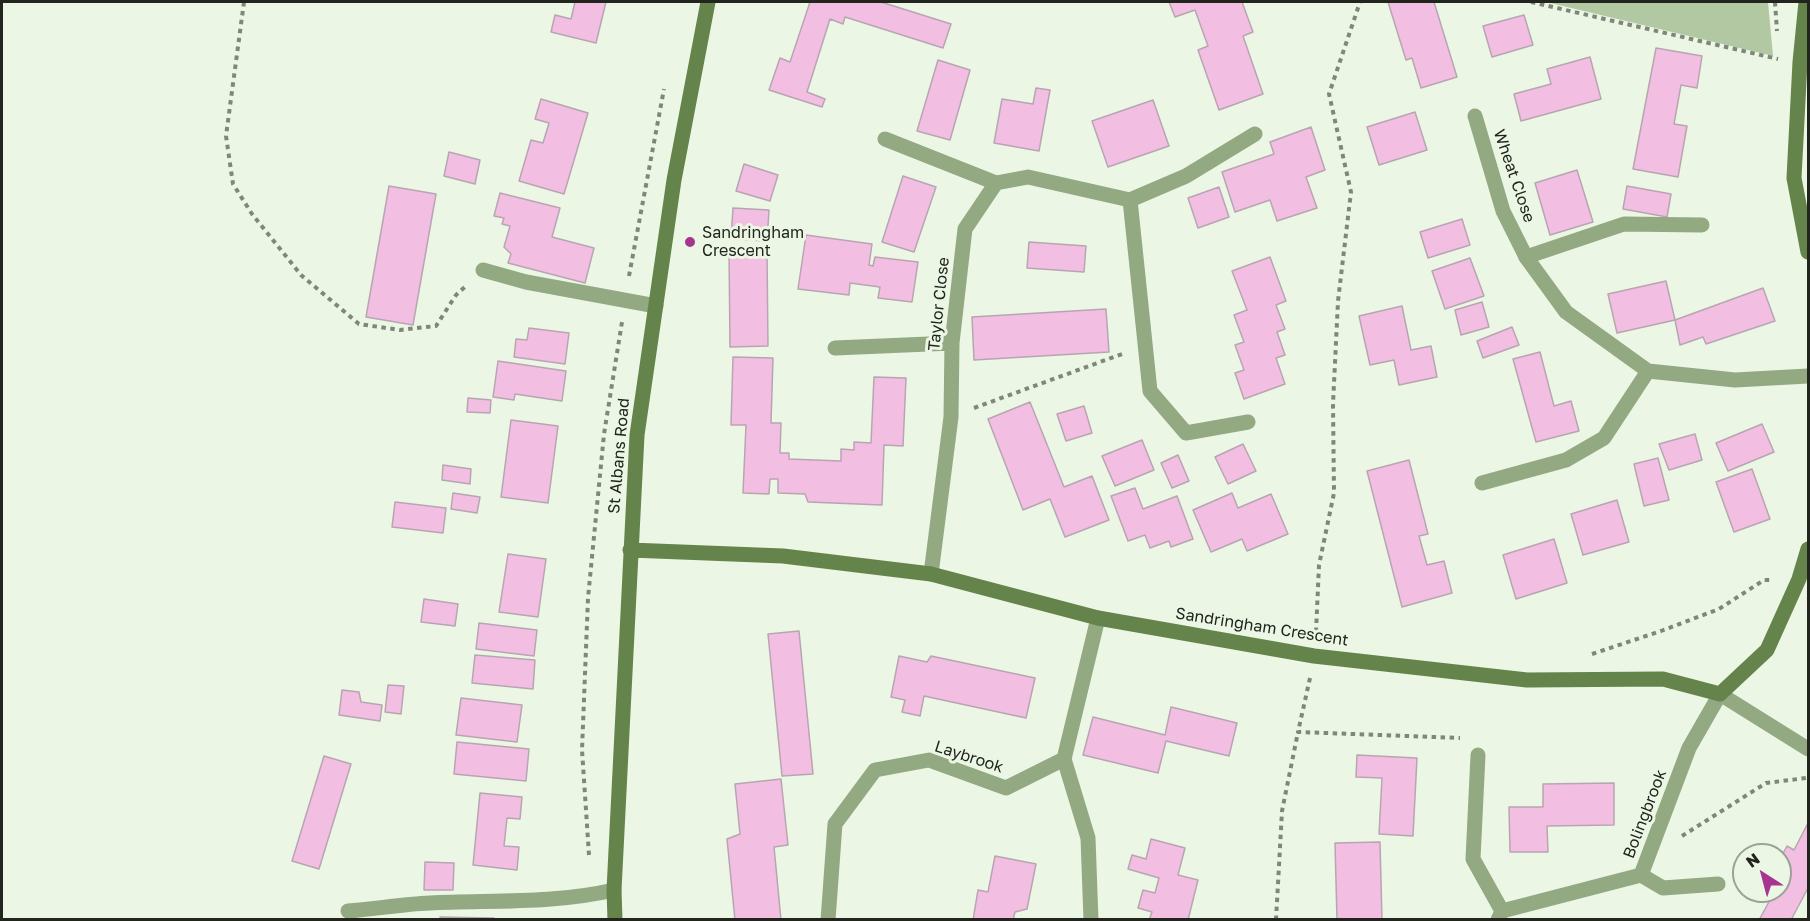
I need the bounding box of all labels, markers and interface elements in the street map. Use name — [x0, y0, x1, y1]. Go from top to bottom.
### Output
street label: Wheat Close — [1489, 127, 1539, 225]
place label: Sandringham Crescent — [702, 223, 804, 261]
marker: Sandringham Crescent — [683, 235, 697, 249]
street label: Taylor Close — [925, 256, 953, 352]
street label: St Albans Road — [604, 397, 634, 515]
street label: Sandringham Crescent — [1174, 604, 1350, 650]
street label: Laybrook — [932, 737, 1006, 777]
street label: Bolingbrook — [1619, 767, 1671, 861]
north arrow — [1732, 843, 1792, 903]
text: N — [1742, 848, 1763, 872]

